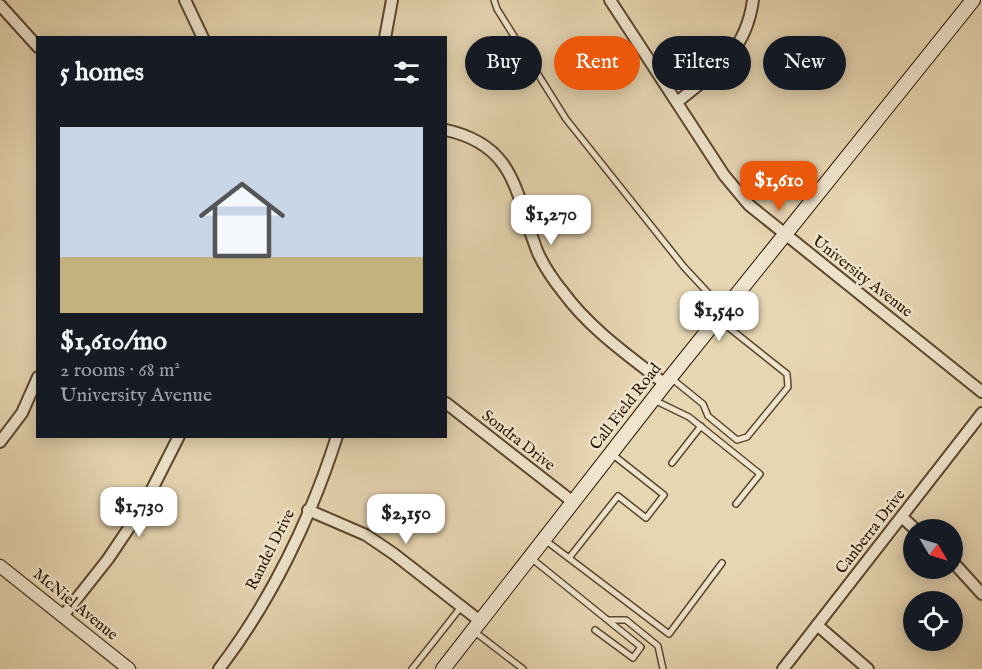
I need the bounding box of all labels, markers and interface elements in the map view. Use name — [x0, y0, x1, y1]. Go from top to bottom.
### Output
chip: Buy — [465, 36, 542, 90]
chip: Rent — [554, 36, 640, 90]
chip: Filters — [652, 36, 751, 90]
chip: New — [763, 36, 846, 90]
text: 5 homes — [60, 56, 144, 89]
icon: filters — [390, 56, 423, 89]
pin: $1,610 — [730, 161, 828, 212]
icon: home — [188, 166, 296, 274]
text: $1,610 — [754, 168, 804, 193]
pin: $1,270 — [502, 195, 600, 246]
text: $1,270 — [525, 202, 577, 227]
street label: University Avenue — [808, 232, 916, 322]
pin: $1,540 — [670, 291, 768, 342]
text: $1,540 — [694, 298, 744, 323]
text: $1,610/mo — [60, 325, 167, 358]
text: 2 rooms · 68 m² — [60, 358, 180, 383]
street label: Call Field Road — [586, 359, 666, 454]
text: University Avenue — [60, 383, 212, 408]
street label: Sondra Drive — [477, 406, 559, 476]
street label: Canberra Drive — [832, 486, 910, 578]
pin: $1,730 — [90, 487, 188, 538]
text: $1,730 — [114, 494, 164, 519]
pin: $2,150 — [357, 494, 455, 545]
text: $2,150 — [381, 501, 431, 526]
street label: Randel Drive — [242, 506, 300, 594]
north arrow — [903, 519, 963, 579]
map controls — [903, 519, 963, 651]
street label: McNiel Avenue — [28, 565, 122, 645]
button: locate — [903, 591, 963, 651]

